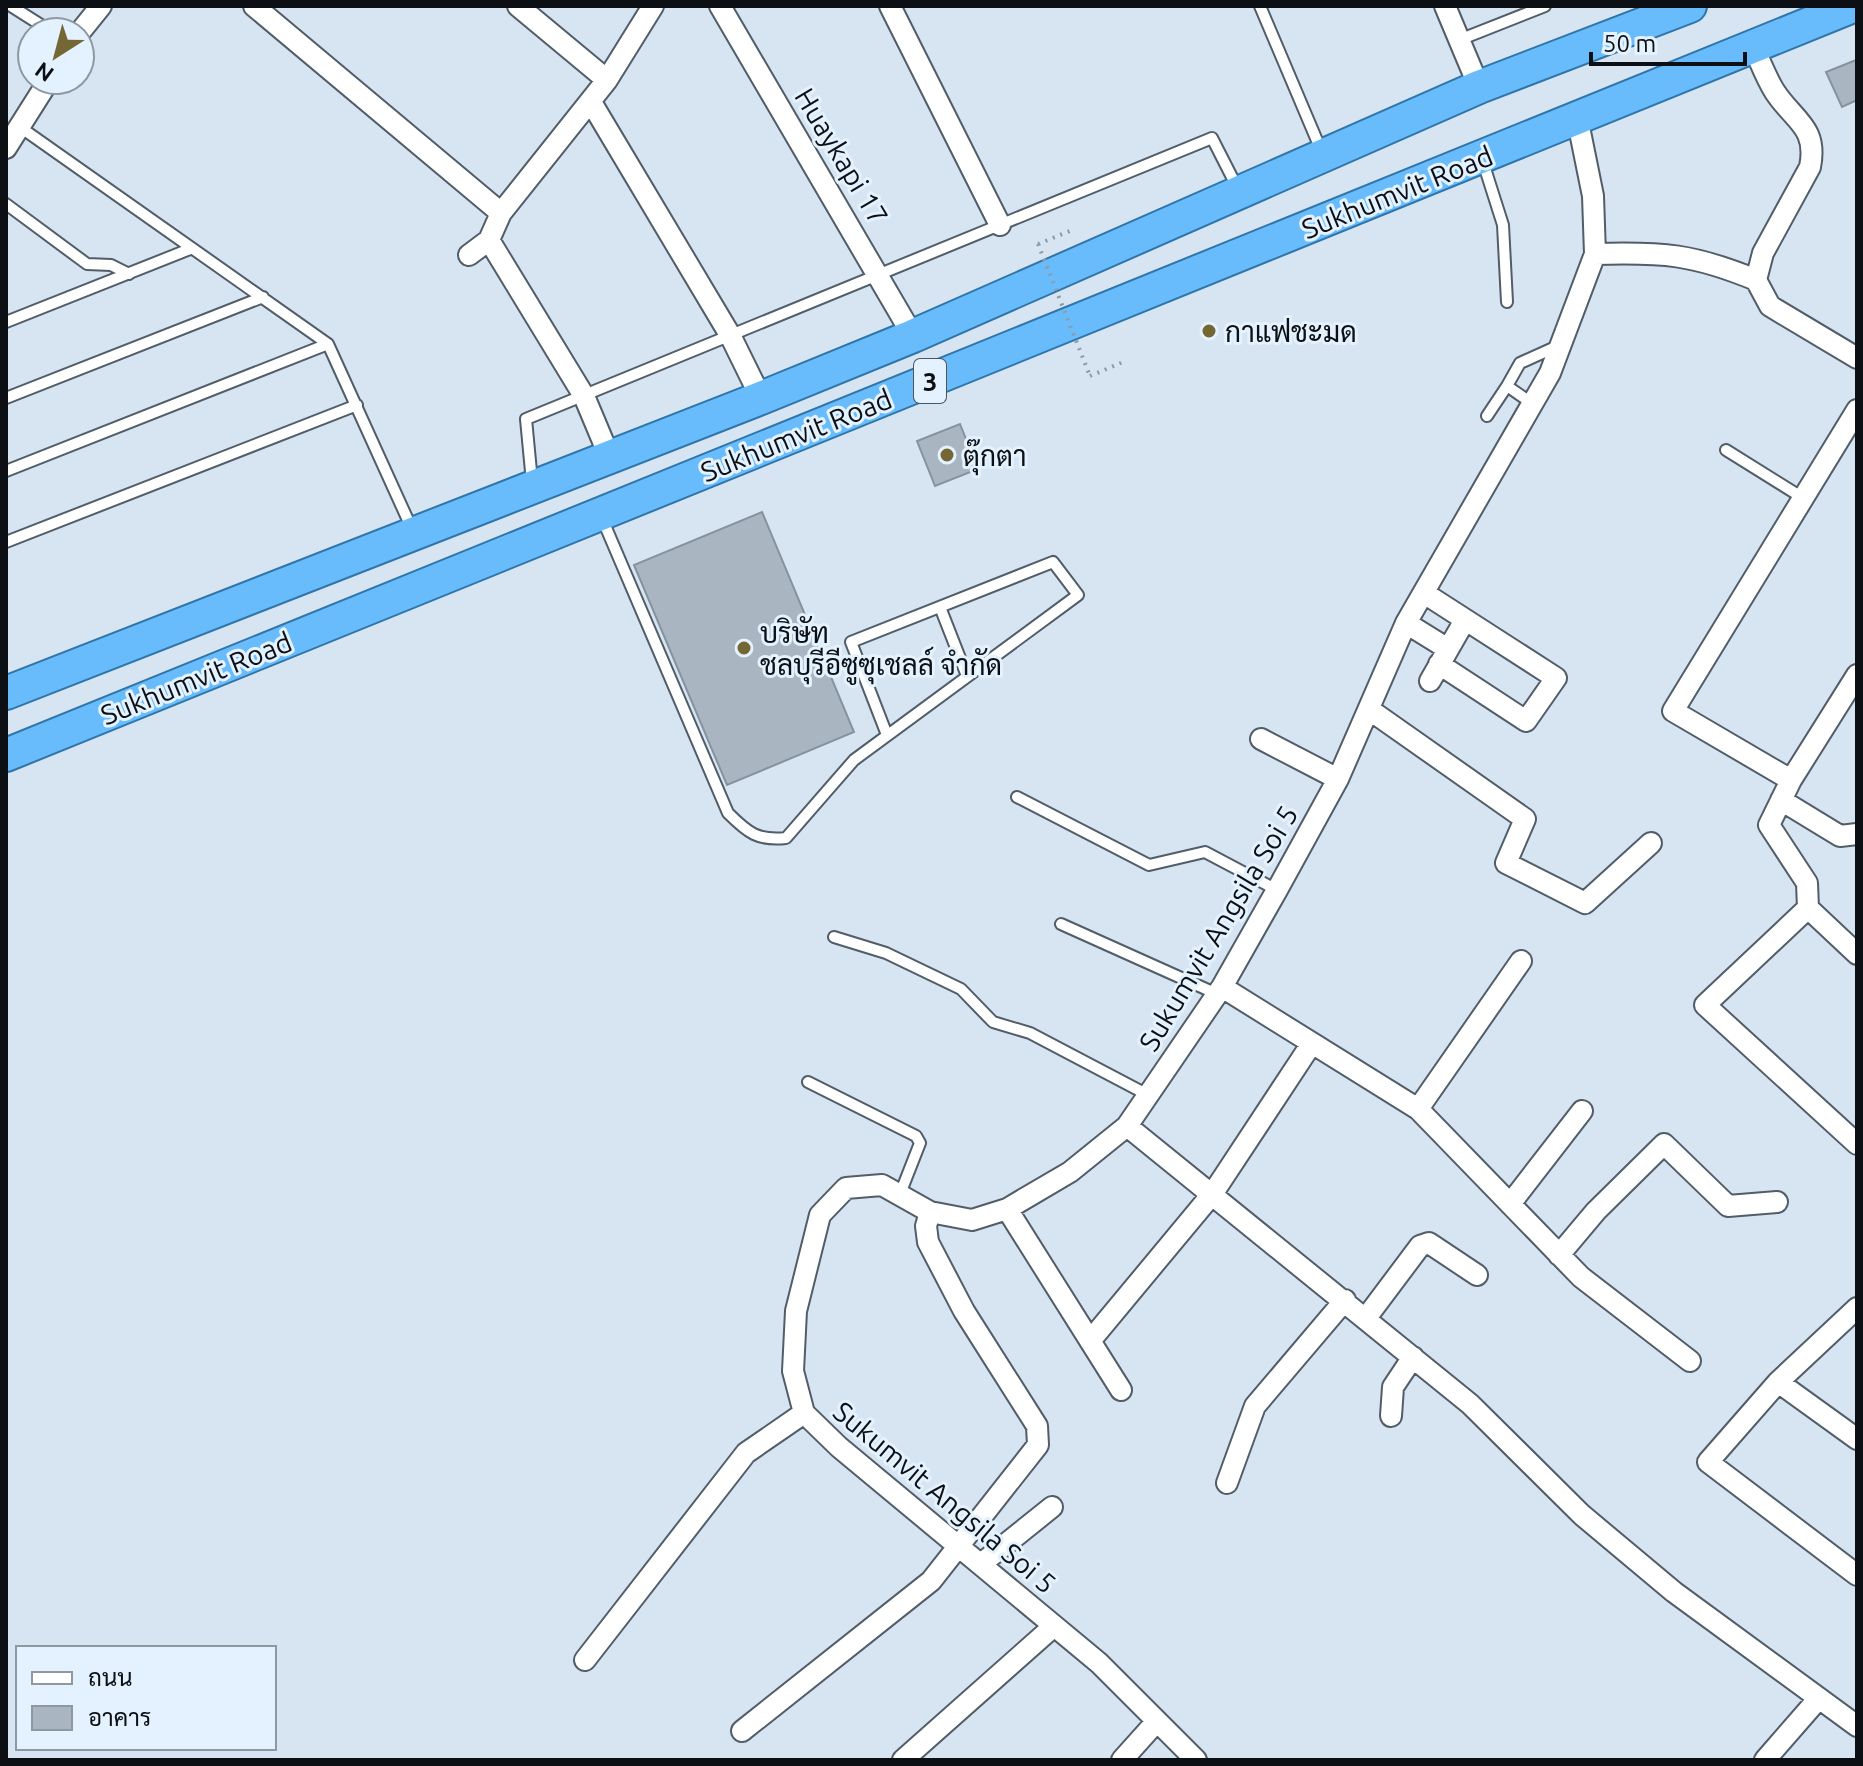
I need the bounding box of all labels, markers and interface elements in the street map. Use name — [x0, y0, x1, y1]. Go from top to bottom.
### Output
north arrow — [16, 16, 96, 96]
scale bar — [1591, 16, 1745, 66]
text: 50 m — [1603, 30, 1656, 57]
text: N — [30, 58, 58, 88]
street label: Huaykapi 17 — [789, 82, 895, 230]
street label: Sukhumvit Road — [1297, 140, 1497, 244]
place label: กาแฟชะมด — [1225, 316, 1357, 347]
marker: กาแฟชะมด — [1200, 322, 1218, 340]
road number: 3 — [914, 359, 946, 403]
street label: Sukhumvit Road — [696, 383, 896, 487]
place label: ตุ๊กตา — [963, 438, 1027, 476]
marker: ตุ๊กตา — [938, 446, 956, 464]
place label: บริษัท ชลบุรีอีซูซุเชลล์ จำกัด — [760, 615, 1002, 685]
street label: Sukhumvit Road — [96, 626, 296, 730]
marker: บริษัท ชลบุรีอีซูซุเชลล์ จำกัด — [735, 639, 753, 657]
street label: Sukumvit Angsila Soi 5 — [1133, 800, 1303, 1056]
street label: Sukumvit Angsila Soi 5 — [828, 1395, 1062, 1599]
legend — [16, 1646, 276, 1750]
text: ถนน — [88, 1664, 133, 1691]
text: อาคาร — [88, 1704, 151, 1731]

